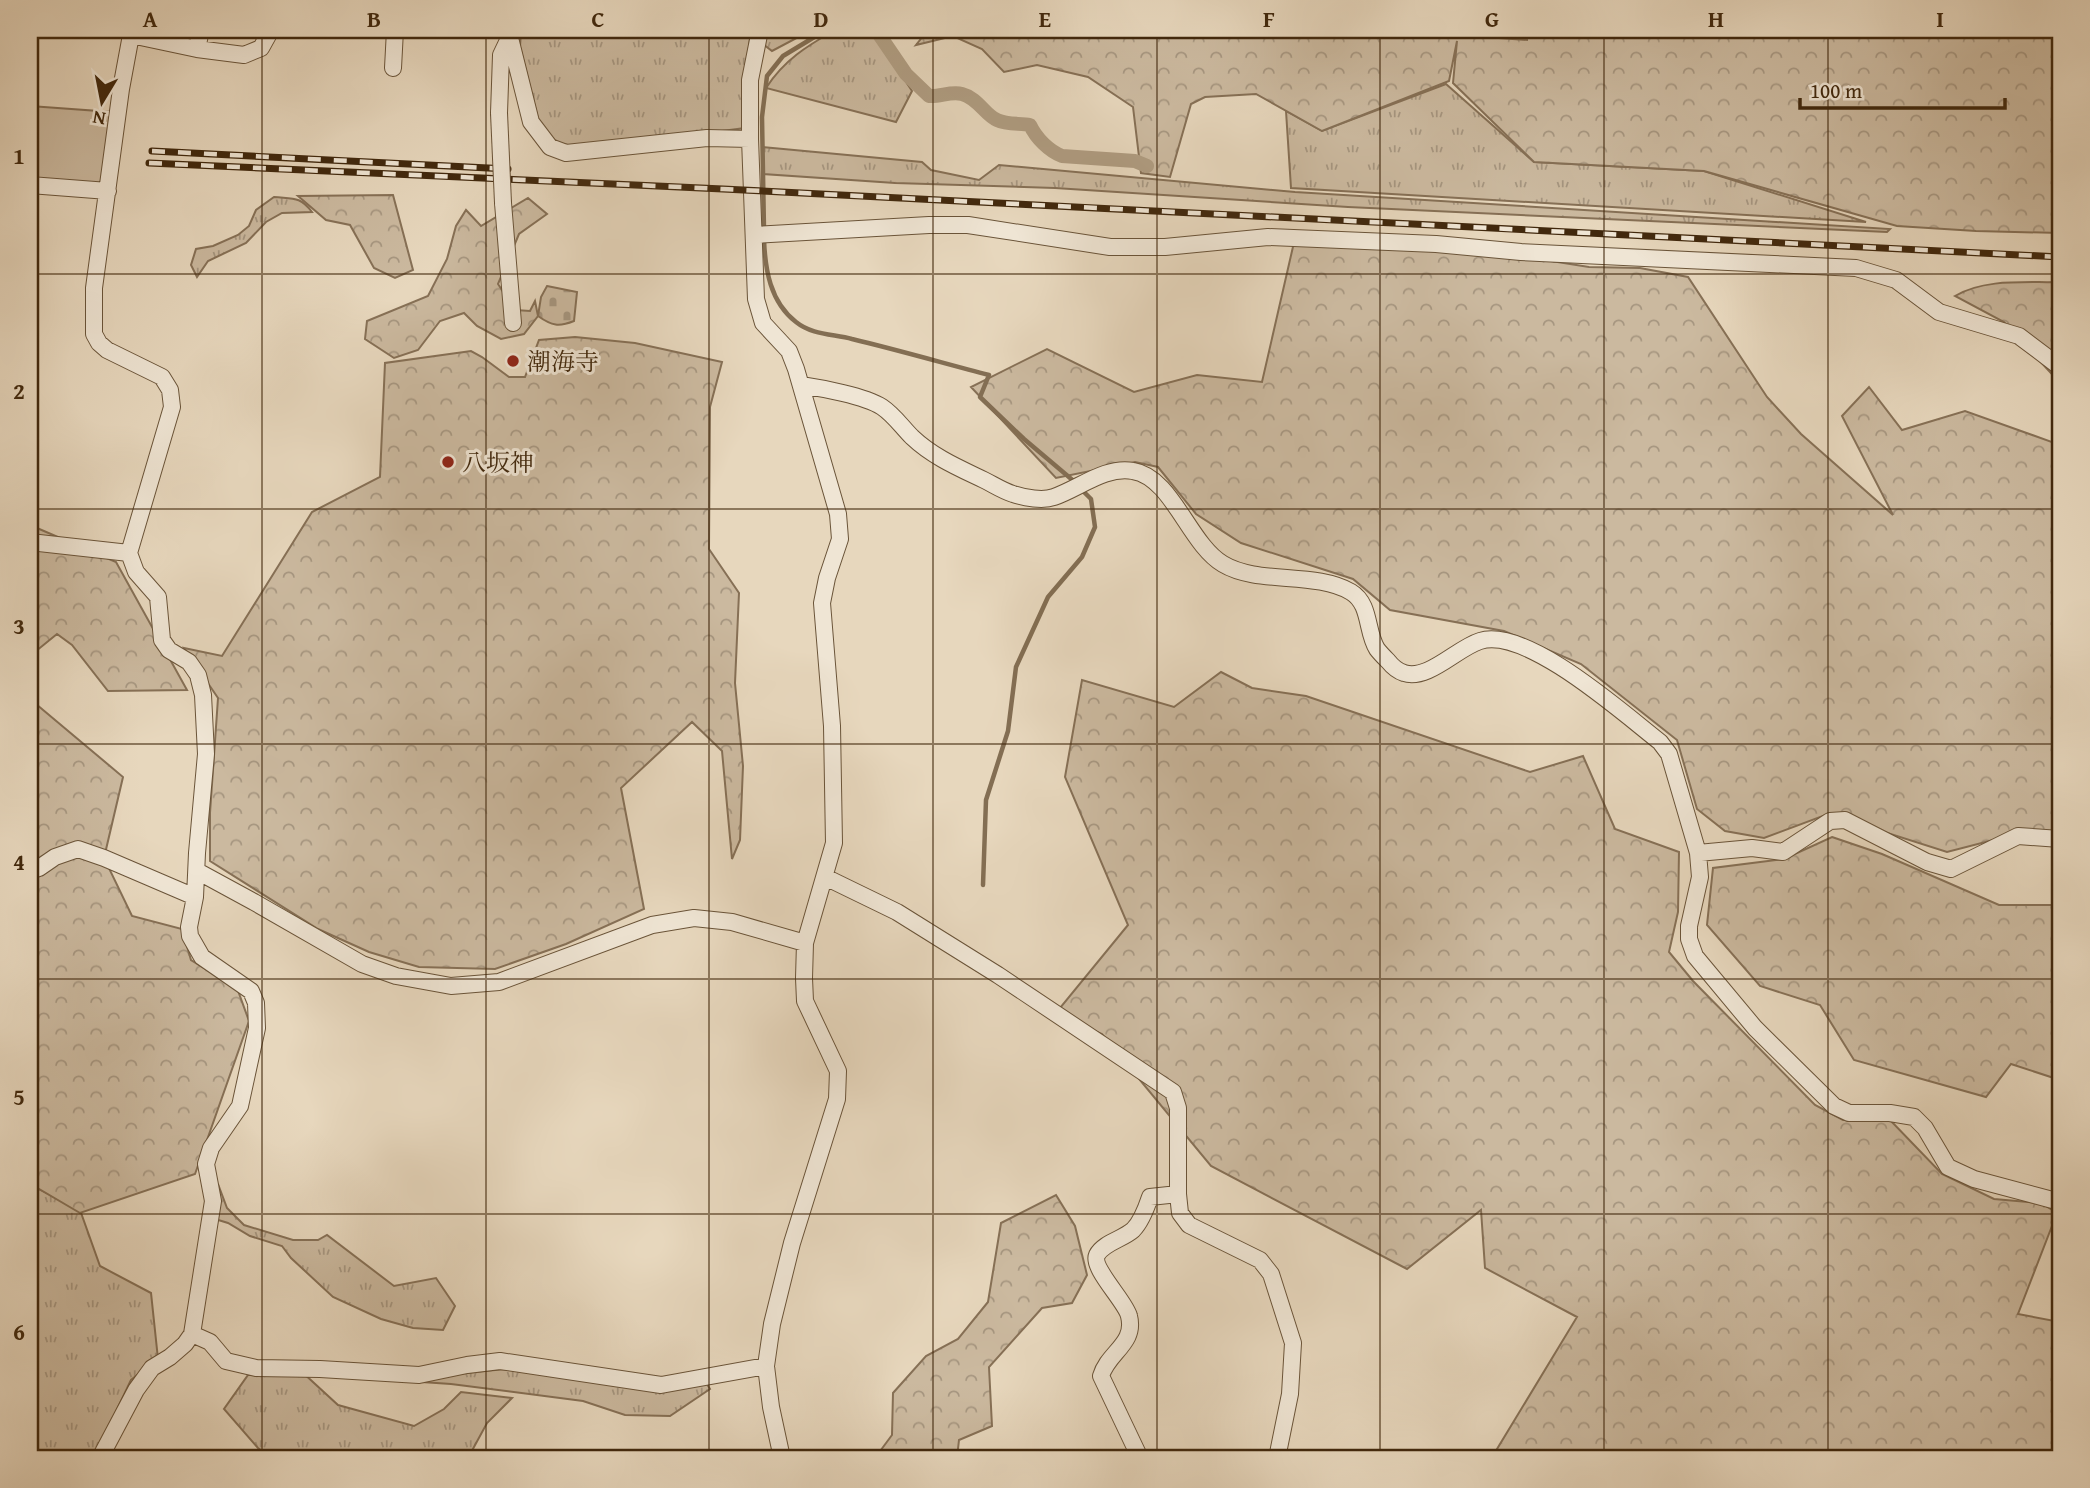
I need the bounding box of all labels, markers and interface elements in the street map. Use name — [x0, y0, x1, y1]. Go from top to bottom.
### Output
text: A — [143, 2, 158, 35]
text: B — [367, 2, 381, 35]
text: C — [591, 2, 605, 35]
text: D — [814, 2, 829, 35]
text: E — [1039, 2, 1051, 35]
text: F — [1263, 2, 1275, 35]
text: G — [1485, 2, 1499, 35]
text: H — [1708, 2, 1724, 35]
text: I — [1936, 2, 1944, 35]
north arrow — [66, 66, 136, 136]
scale bar — [1800, 66, 2004, 110]
text: 100 m — [1810, 75, 1862, 106]
text: N — [90, 104, 108, 134]
text: 1 — [13, 139, 25, 172]
place label: 潮海寺 — [527, 344, 599, 379]
marker: 潮海寺 — [505, 353, 521, 369]
text: 2 — [13, 374, 25, 407]
place label: 八坂神 — [462, 445, 534, 480]
marker: 八坂神 — [440, 454, 456, 470]
text: 3 — [13, 609, 25, 642]
text: 4 — [13, 845, 25, 878]
text: 5 — [13, 1080, 25, 1113]
text: 6 — [13, 1315, 25, 1348]

